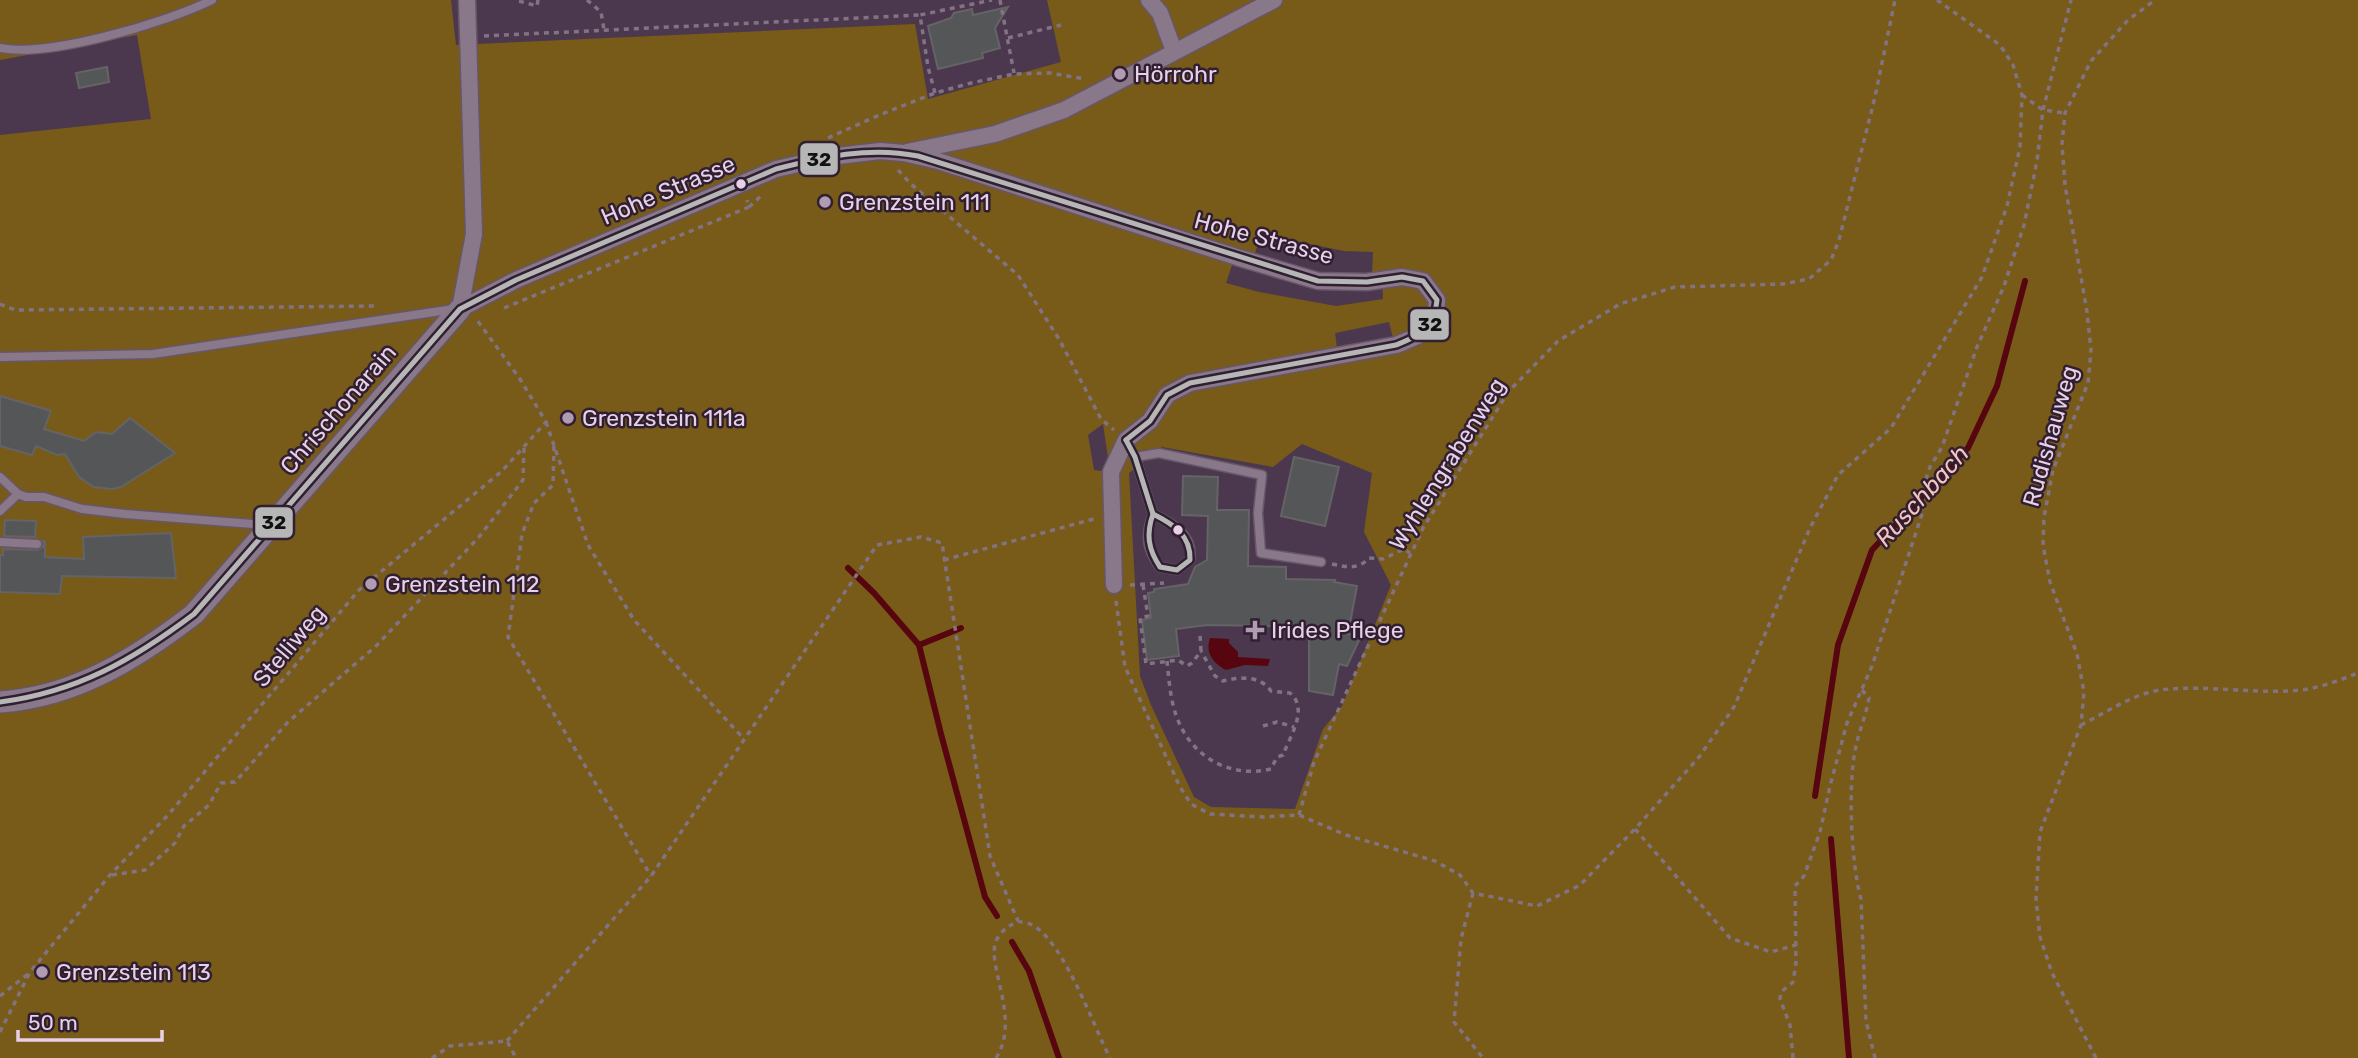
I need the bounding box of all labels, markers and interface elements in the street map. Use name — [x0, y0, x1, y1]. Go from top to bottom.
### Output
place label: Hörrohr — [1134, 60, 1217, 88]
marker: Hörrohr — [1112, 66, 1128, 82]
line badge: 32 — [799, 142, 839, 176]
text: 32 — [807, 148, 831, 171]
street label: Hohe Strasse — [597, 149, 739, 231]
unlabelled marker — [734, 177, 748, 191]
place label: Grenzstein 111 — [839, 188, 990, 216]
marker: Grenzstein 111 — [817, 194, 833, 210]
street label: Hohe Strasse — [1191, 206, 1337, 270]
line badge: 32 — [1409, 308, 1450, 341]
text: 32 — [1418, 313, 1442, 336]
street label: Chrischonarain — [274, 338, 402, 480]
street label: Rudishauweg — [2017, 362, 2083, 510]
street label: Wyhlengrabenweg — [1383, 373, 1511, 555]
place label: Grenzstein 111a — [582, 404, 746, 432]
marker: Grenzstein 111a — [560, 410, 576, 426]
water label: Ruschbach — [1869, 440, 1975, 552]
line badge: 32 — [254, 506, 294, 539]
text: 32 — [262, 511, 286, 534]
unlabelled marker — [1171, 523, 1185, 537]
place label: Grenzstein 112 — [385, 570, 540, 598]
marker: Grenzstein 112 — [363, 576, 379, 592]
street label: Stelliweg — [247, 600, 331, 692]
place label: Irides Pflege — [1271, 616, 1404, 644]
marker: Irides Pflege — [1245, 620, 1265, 640]
place label: Grenzstein 113 — [56, 958, 211, 986]
marker: Grenzstein 113 — [34, 964, 50, 980]
scale bar — [18, 998, 161, 1042]
text: 50 m — [28, 1010, 78, 1035]

